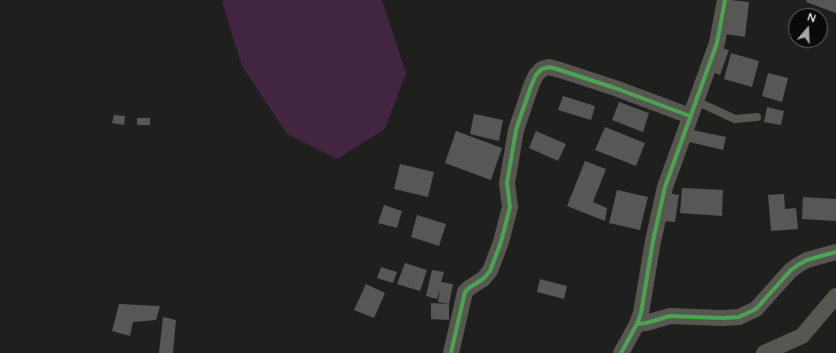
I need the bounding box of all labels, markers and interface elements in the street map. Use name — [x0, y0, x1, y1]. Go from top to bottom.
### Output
north arrow — [788, 8, 828, 48]
text: N — [805, 10, 818, 26]

